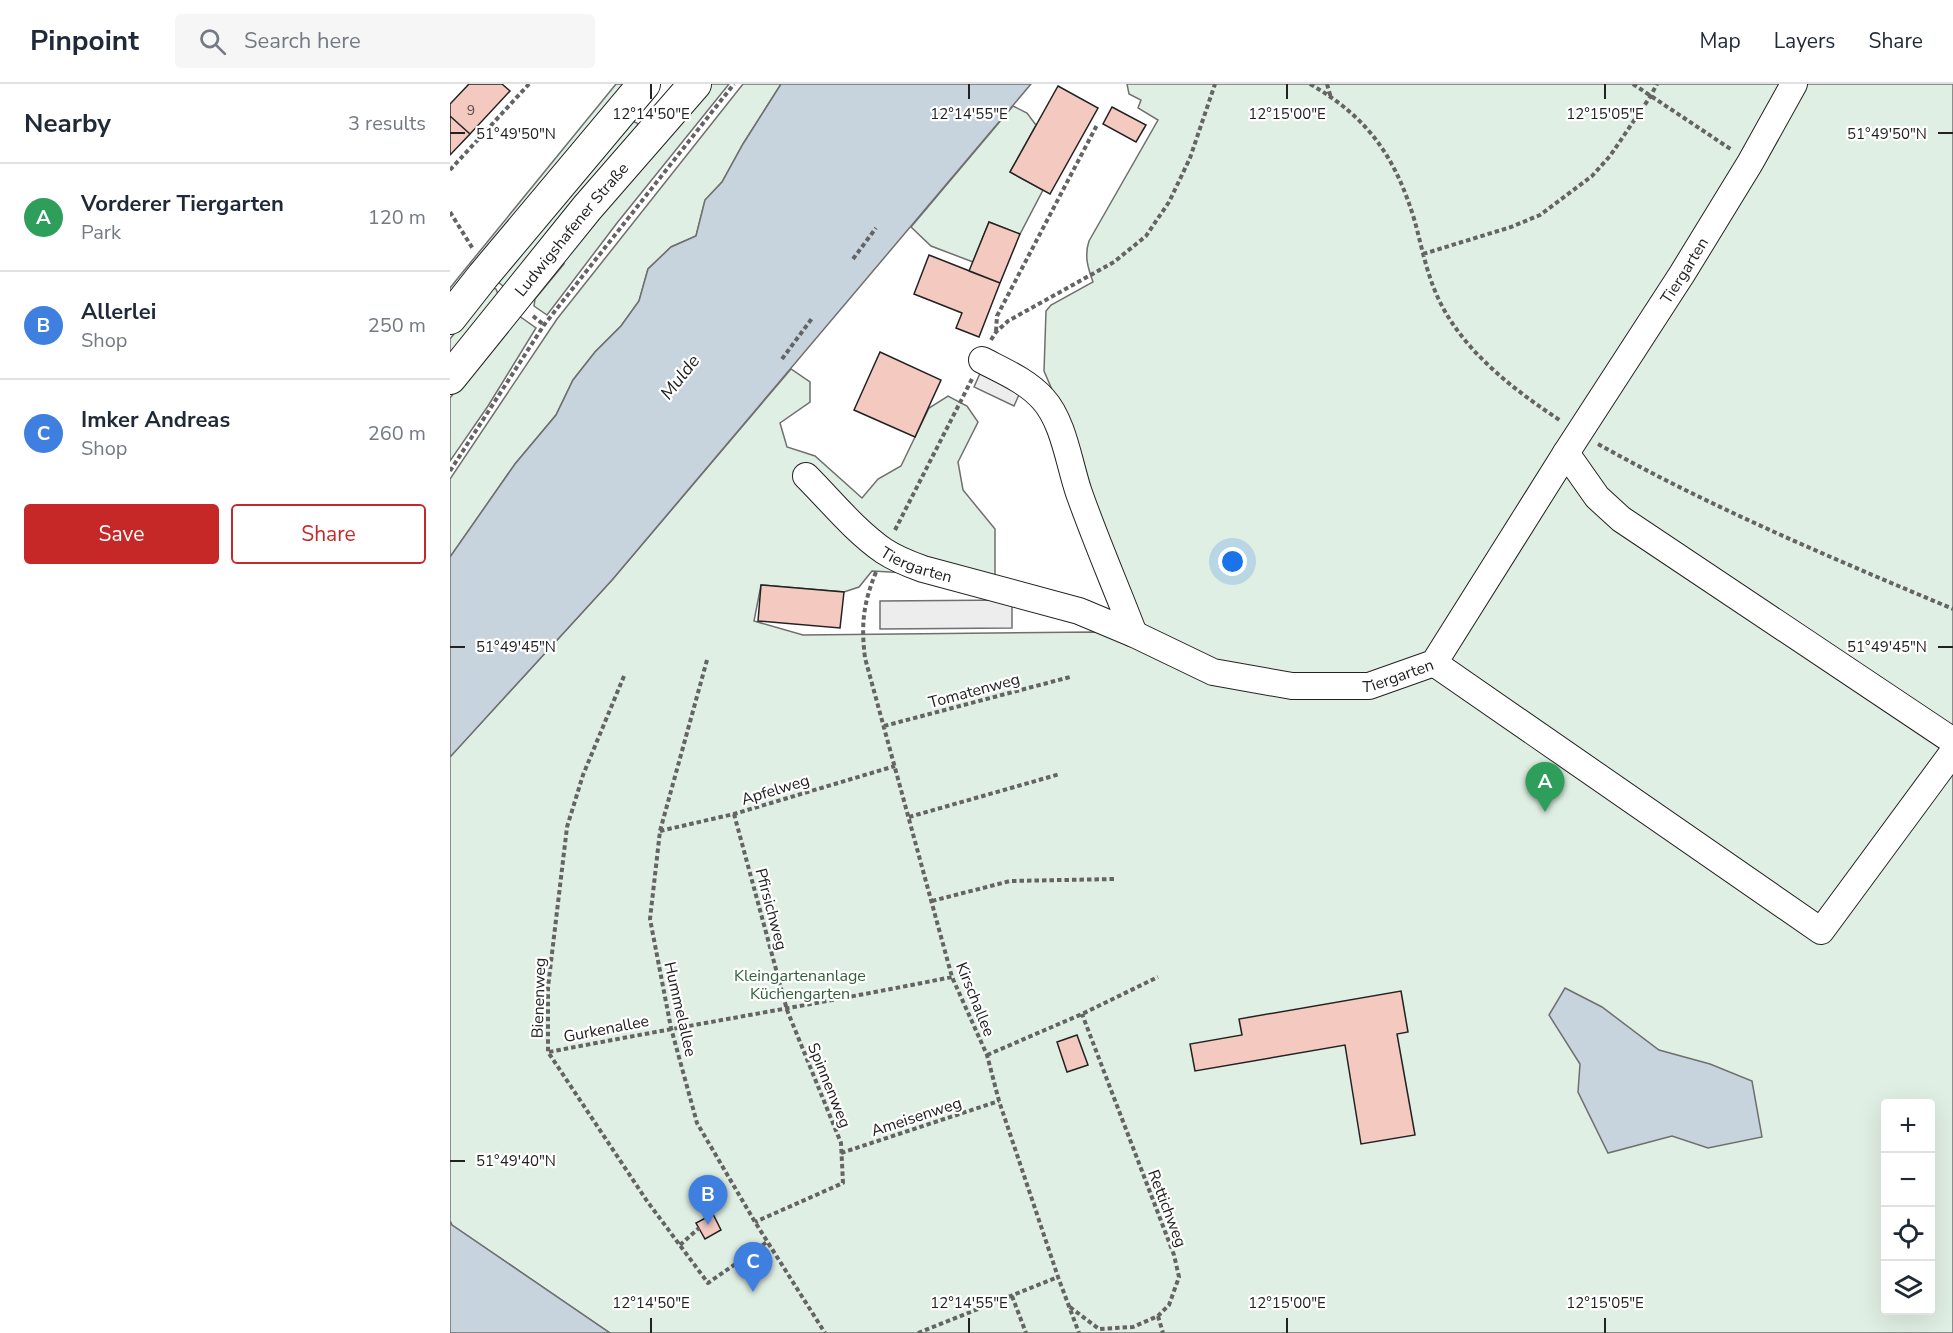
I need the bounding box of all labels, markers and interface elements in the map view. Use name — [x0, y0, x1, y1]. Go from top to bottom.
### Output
search box — [175, 14, 595, 68]
text: Pinpoint — [30, 22, 139, 60]
icon: search — [196, 25, 229, 58]
text: Search here — [244, 26, 361, 56]
text: Map — [1699, 27, 1741, 55]
text: Layers — [1774, 27, 1835, 55]
text: Share — [1868, 27, 1923, 55]
house number: 9 — [467, 101, 475, 120]
text: 12°14'50"E — [612, 104, 690, 124]
text: 12°14'55"E — [930, 104, 1008, 124]
text: 12°15'00"E — [1248, 104, 1326, 124]
text: 12°15'05"E — [1566, 104, 1644, 124]
text: Nearby — [24, 106, 111, 141]
text: 3 results — [348, 110, 426, 137]
text: 51°49'50"N — [476, 124, 556, 144]
text: 51°49'50"N — [1847, 124, 1927, 144]
street label: Ludwigshafener Straße — [510, 158, 634, 301]
text: Vorderer Tiergarten — [81, 189, 284, 219]
text: A — [36, 204, 51, 231]
text: 120 m — [368, 204, 426, 231]
text: Park — [81, 219, 121, 246]
street label: Tiergarten — [1656, 233, 1714, 308]
text: Allerlei — [81, 297, 156, 327]
text: B — [37, 312, 50, 339]
text: 250 m — [368, 312, 426, 339]
text: Shop — [81, 327, 127, 354]
water label: Mulde — [655, 349, 705, 404]
text: Imker Andreas — [81, 405, 230, 435]
text: C — [37, 420, 50, 447]
text: 260 m — [368, 420, 426, 447]
text: Shop — [81, 435, 127, 462]
button: Save — [24, 504, 219, 564]
button: Share — [231, 504, 426, 564]
street label: Tiergarten — [876, 542, 954, 588]
your location — [1218, 547, 1247, 576]
text: 51°49'45"N — [476, 637, 556, 657]
text: 51°49'45"N — [1847, 637, 1927, 657]
street label: Tiergarten — [1362, 654, 1437, 698]
street label: Tomatenweg — [926, 668, 1022, 714]
pin: A — [1526, 762, 1564, 812]
street label: Apfelweg — [738, 769, 812, 811]
street label: Pfirsichweg — [750, 866, 793, 953]
street label: Bienenweg — [527, 957, 551, 1039]
street label: Kirschallee — [950, 959, 1000, 1040]
street label: Hummelallee — [658, 960, 702, 1059]
park label: Kleingartenanlage Küchengarten — [734, 965, 866, 1005]
street label: Gurkenallee — [562, 1010, 651, 1048]
street label: Spinnenweg — [802, 1040, 856, 1131]
street label: Ameisenweg — [868, 1092, 964, 1142]
map controls — [1881, 1099, 1935, 1315]
button: + — [1881, 1099, 1935, 1153]
text: 51°49'40"N — [476, 1151, 556, 1171]
button: − — [1881, 1153, 1935, 1207]
street label: Rettichweg — [1142, 1166, 1192, 1250]
pin: B — [688, 1176, 728, 1225]
button: locate — [1881, 1207, 1935, 1261]
pin: C — [734, 1242, 772, 1292]
button: layers — [1881, 1261, 1935, 1315]
text: 12°14'50"E — [612, 1293, 690, 1313]
text: 12°14'55"E — [930, 1293, 1008, 1313]
text: 12°15'00"E — [1248, 1293, 1326, 1313]
text: 12°15'05"E — [1566, 1293, 1644, 1313]

